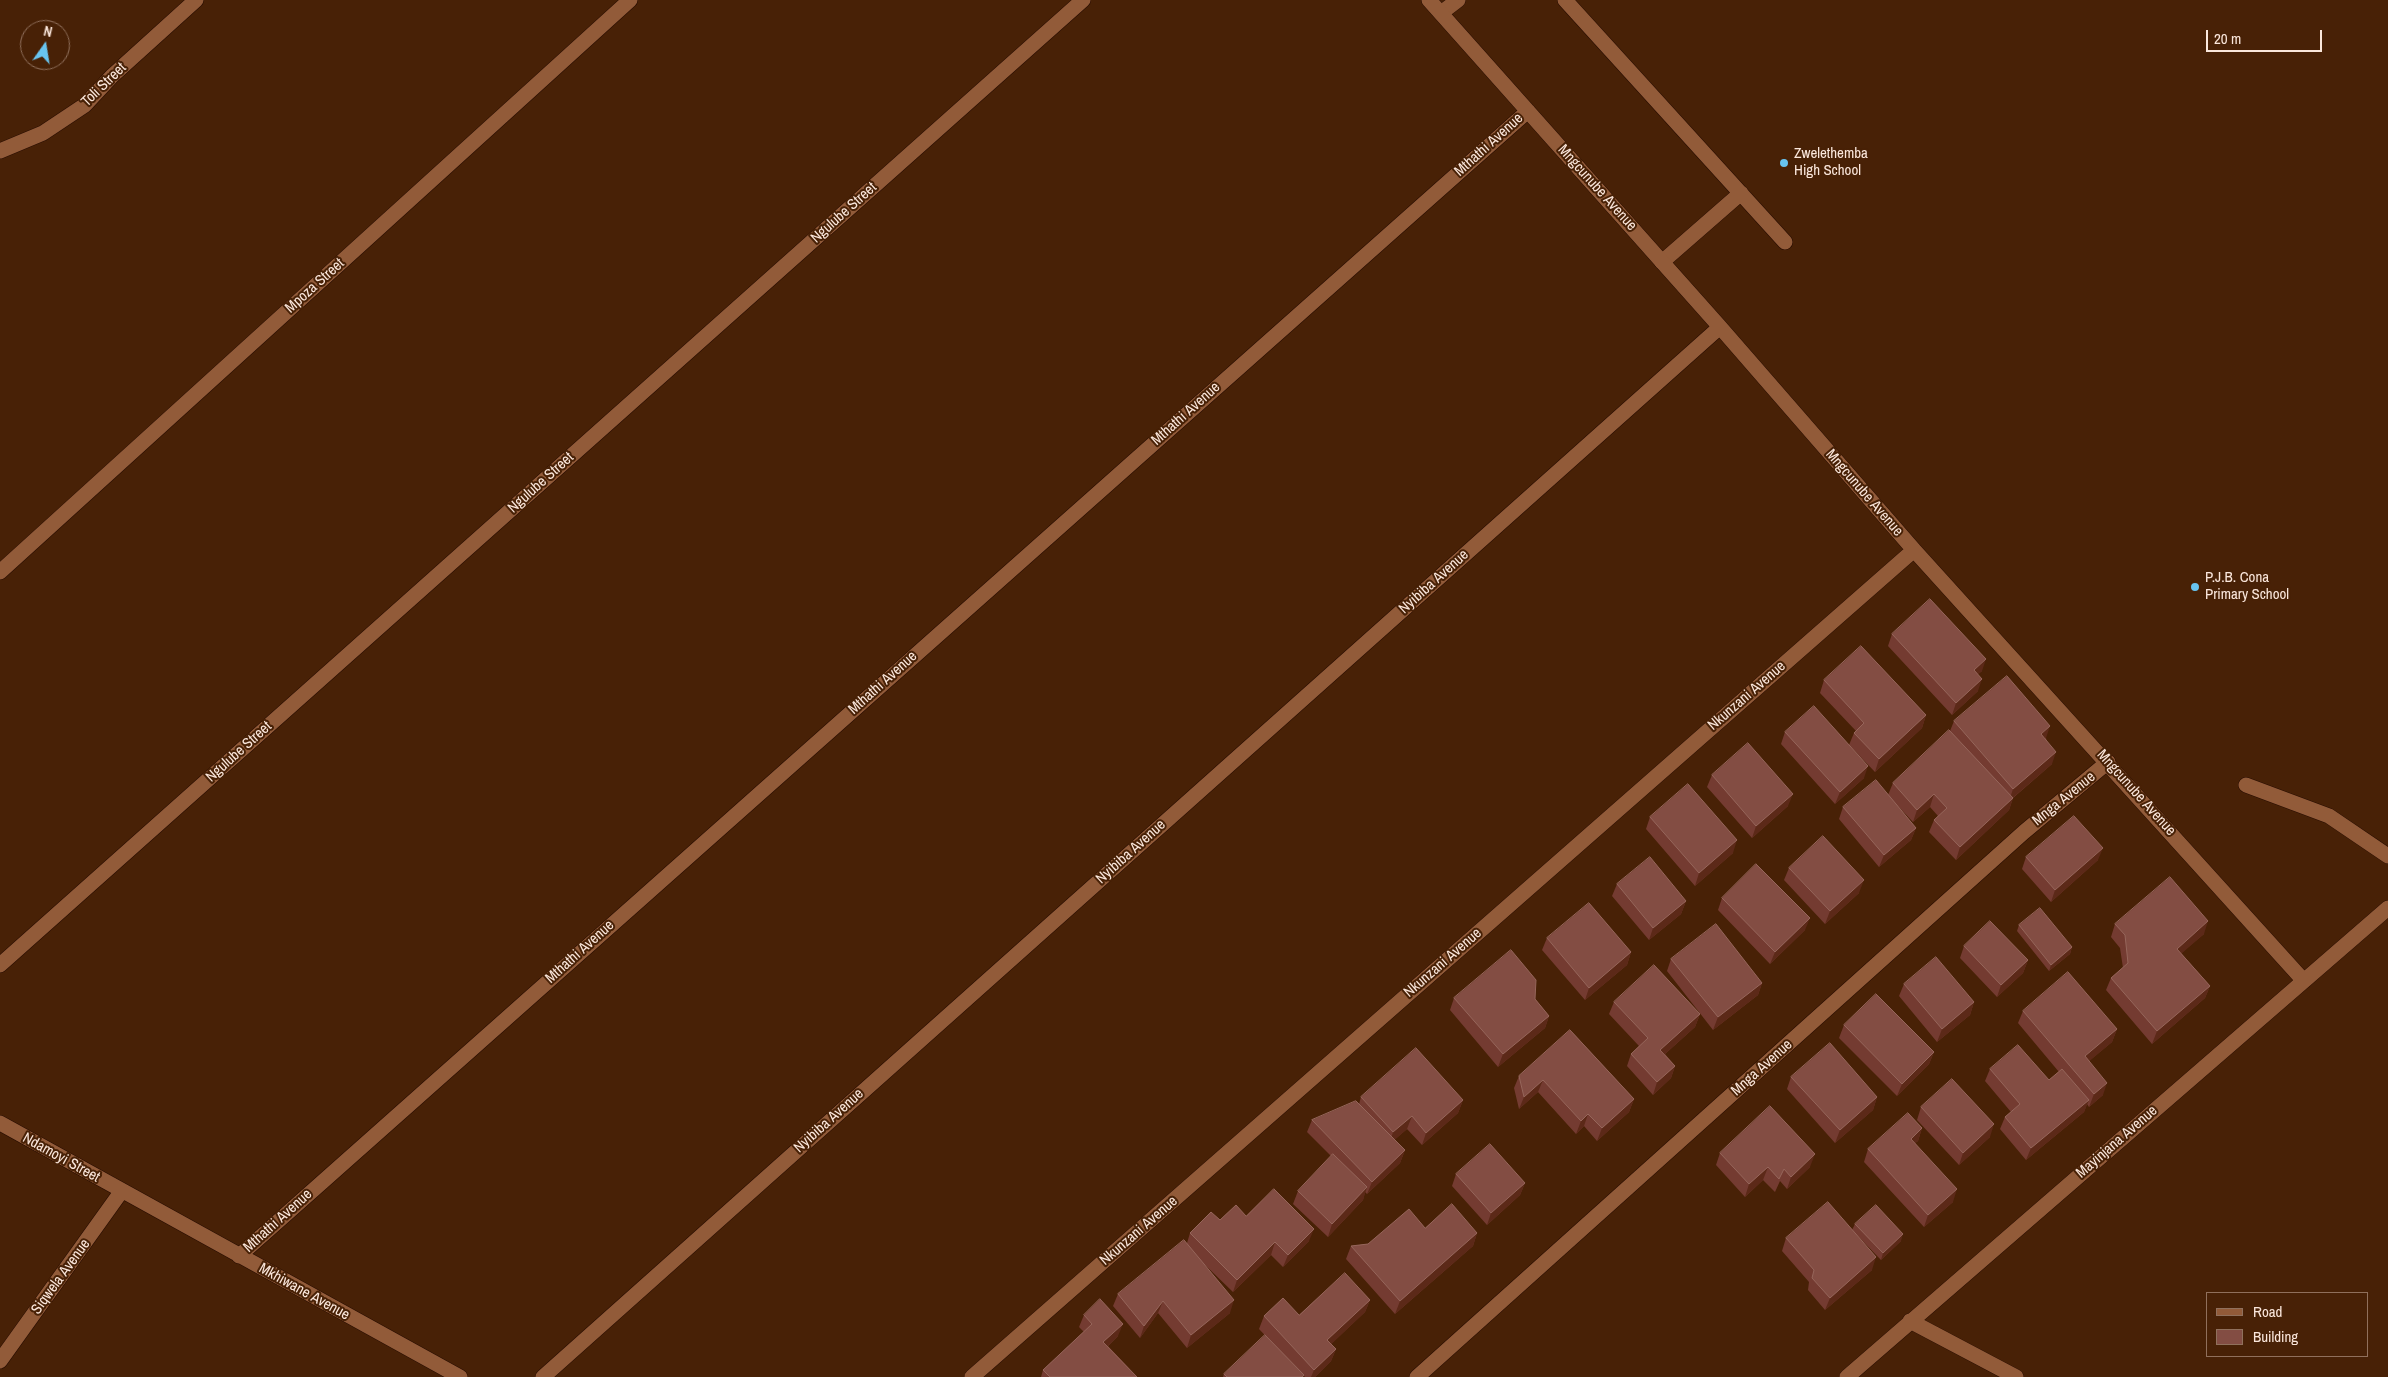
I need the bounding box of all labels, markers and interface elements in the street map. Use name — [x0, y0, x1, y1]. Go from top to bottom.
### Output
north arrow — [20, 20, 70, 70]
scale bar — [2208, 20, 2324, 52]
text: N — [42, 22, 54, 41]
text: 20 m — [2214, 28, 2241, 49]
street label: Toli Street — [78, 59, 130, 111]
street label: Mthathi Avenue — [1451, 110, 1527, 180]
street label: Mngcunube Avenue — [1554, 141, 1640, 235]
place label: Zwelethemba High School — [1794, 145, 1868, 180]
marker: Zwelethemba High School — [1778, 157, 1790, 169]
street label: Ngulube Street — [807, 179, 881, 247]
street label: Mpoza Street — [282, 255, 348, 317]
street label: Mthathi Avenue — [1148, 379, 1224, 449]
street label: Mngcunube Avenue — [1821, 446, 1907, 540]
street label: Ngulube Street — [504, 449, 578, 517]
street label: Nyibiba Avenue — [1396, 546, 1472, 618]
place label: P.J.B. Cona Primary School — [2205, 569, 2289, 604]
marker: P.J.B. Cona Primary School — [2189, 581, 2201, 593]
street label: Mthathi Avenue — [845, 648, 921, 718]
street label: Nkunzani Avenue — [1705, 657, 1789, 735]
street label: Ngulube Street — [202, 718, 276, 786]
street label: Mngcunube Avenue — [2093, 746, 2179, 840]
street label: Mnga Avenue — [2029, 768, 2099, 830]
street label: Nyibiba Avenue — [1093, 816, 1169, 888]
street label: Mthathi Avenue — [542, 917, 618, 987]
street label: Nkunzani Avenue — [1401, 924, 1485, 1002]
street label: Mnga Avenue — [1728, 1036, 1796, 1100]
street label: Nyibiba Avenue — [791, 1085, 867, 1157]
street label: Mayinjana Avenue — [2073, 1102, 2161, 1182]
street label: Ndamoyi Street — [19, 1129, 103, 1187]
street label: Mthathi Avenue — [240, 1186, 316, 1256]
street label: Nkunzani Avenue — [1097, 1192, 1181, 1270]
street label: Siqwela Avenue — [28, 1236, 94, 1318]
street label: Mkhiwane Avenue — [255, 1260, 353, 1324]
legend — [2206, 1292, 2368, 1357]
text: Road — [2253, 1301, 2282, 1322]
text: Building — [2253, 1326, 2298, 1347]

